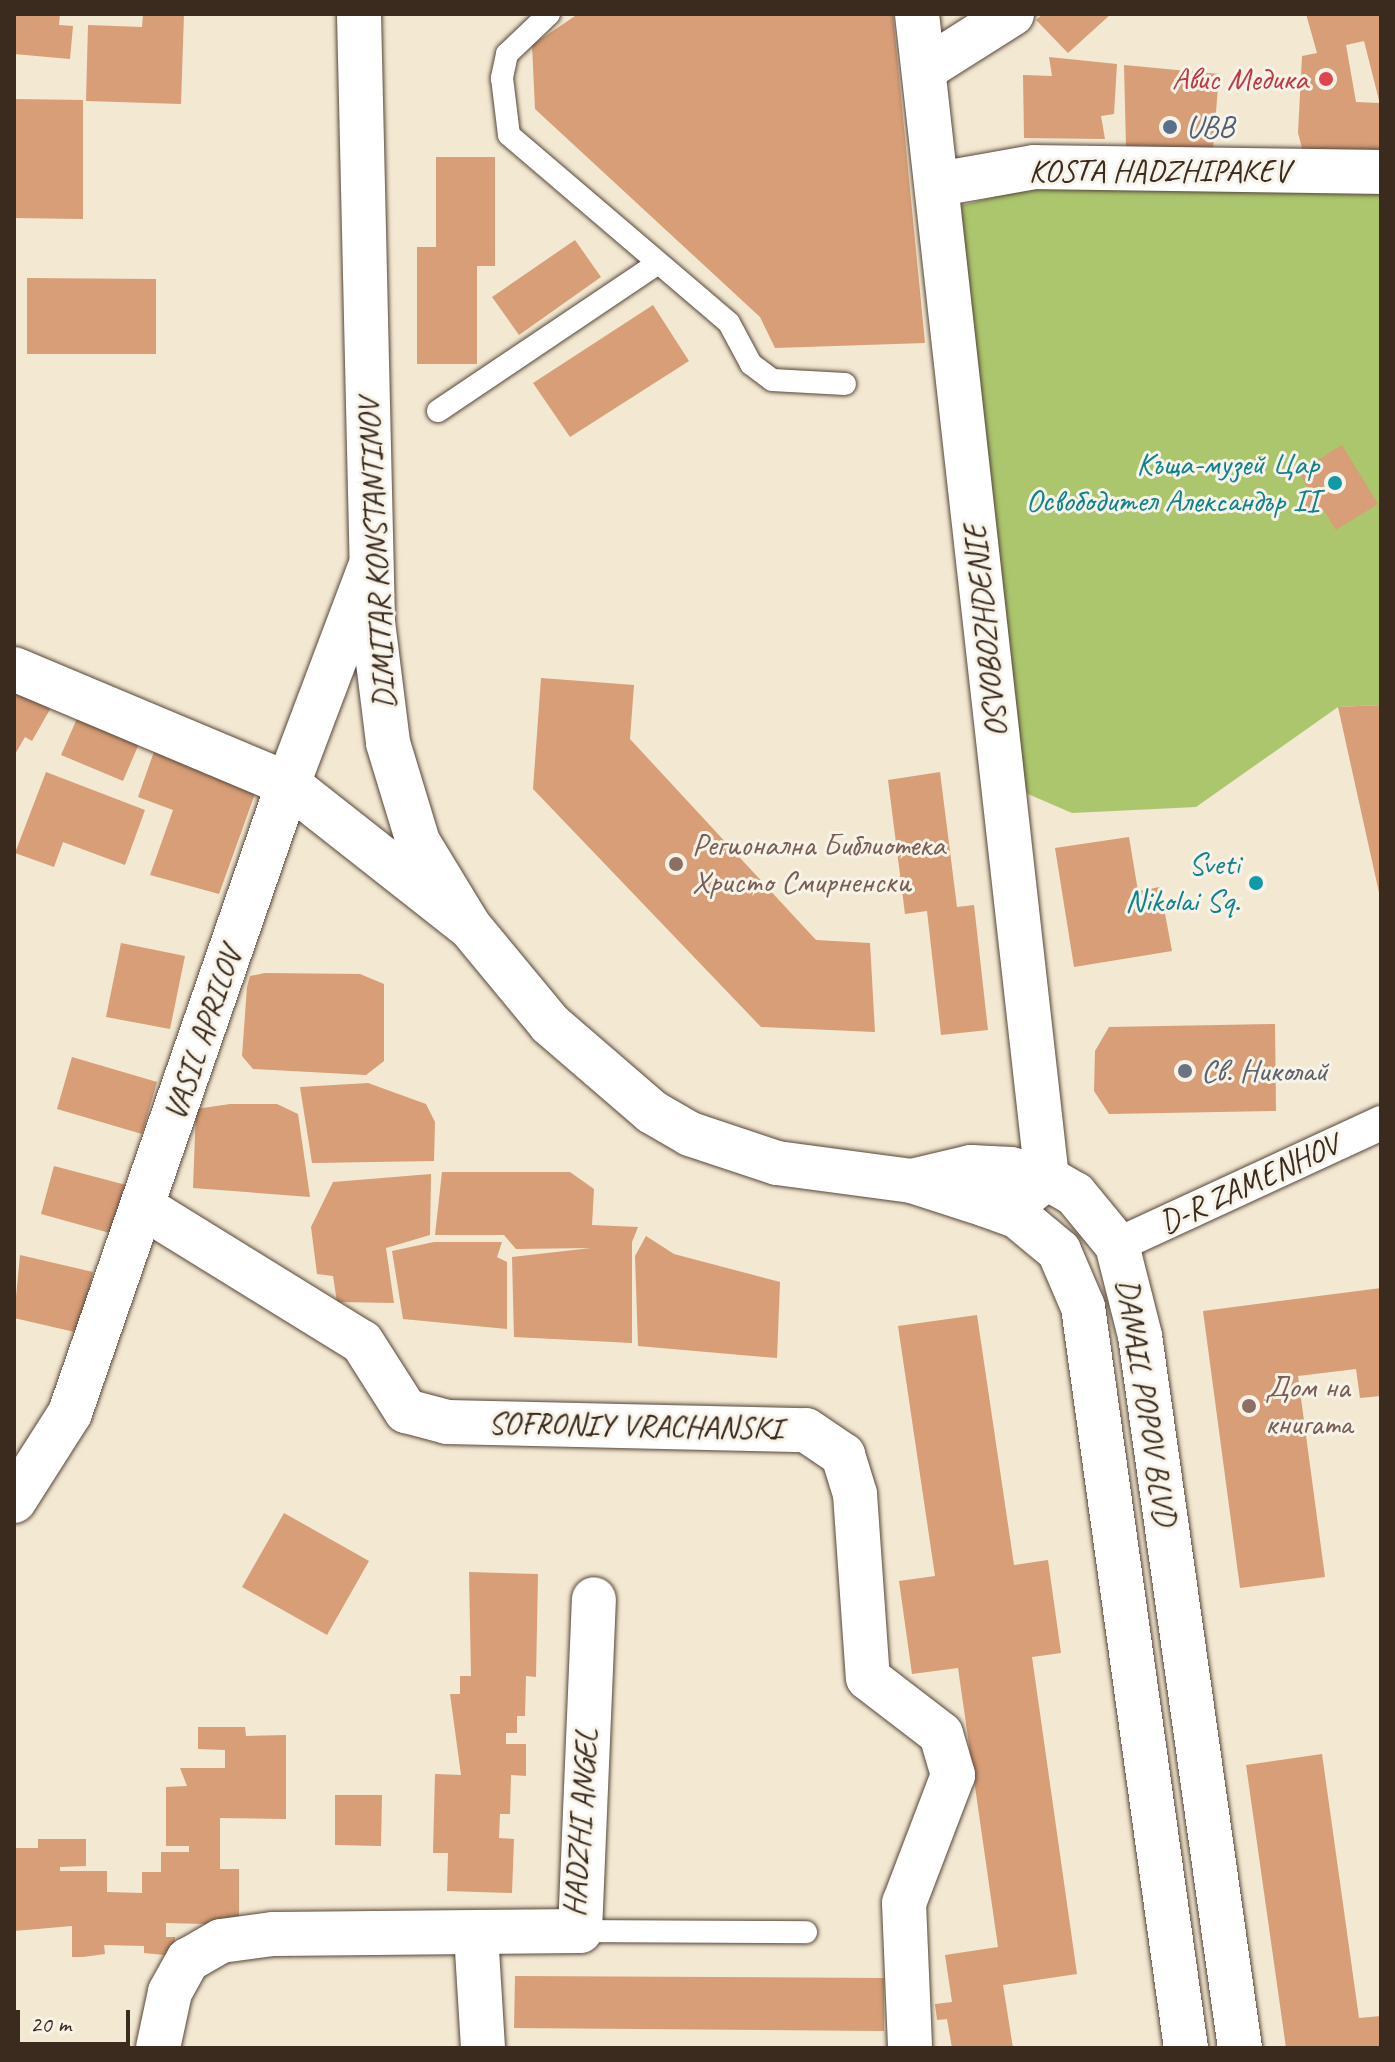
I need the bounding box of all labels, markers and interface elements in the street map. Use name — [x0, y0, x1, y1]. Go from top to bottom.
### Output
place label: Авис Медика — [1170, 60, 1308, 98]
marker: Авис Медика — [1315, 68, 1337, 90]
place label: UBB — [1186, 108, 1234, 146]
marker: UBB — [1161, 118, 1179, 136]
street label: KOSTA HADZHIPAKEV — [1029, 152, 1289, 190]
street label: DIMITAR KONSTANTINOV — [350, 397, 404, 711]
place label: Къща-музей Цар Освободител Александър II — [1026, 446, 1319, 521]
marker: Къща-музей Цар Освободител Александър II — [1326, 474, 1344, 492]
street label: OSVOBOZHDENIE — [956, 523, 1016, 739]
place label: Регионална Библиотека Христо Смирненски — [692, 827, 949, 902]
place label: Sveti Nikolai Sq. — [1126, 846, 1240, 921]
marker: Регионална Библиотека Христо Смирненски — [667, 855, 685, 873]
marker: Sveti Nikolai Sq. — [1247, 874, 1265, 892]
street label: VASIL APRILOV — [155, 942, 251, 1126]
place label: Св. Николай — [1201, 1052, 1328, 1090]
marker: Св. Николай — [1176, 1062, 1194, 1080]
street label: D-R ZAMENHOV — [1153, 1126, 1345, 1242]
street label: DANAIL POPOV BLVD — [1108, 1276, 1184, 1528]
place label: Дом на книгата — [1265, 1369, 1352, 1444]
marker: Дом на книгата — [1240, 1397, 1258, 1415]
street label: SOFRONIY VRACHANSKI — [488, 1404, 782, 1448]
street label: HADZHI ANGEL — [555, 1727, 607, 1919]
scale bar — [20, 1994, 134, 2044]
text: 20 m — [30, 2009, 71, 2039]

